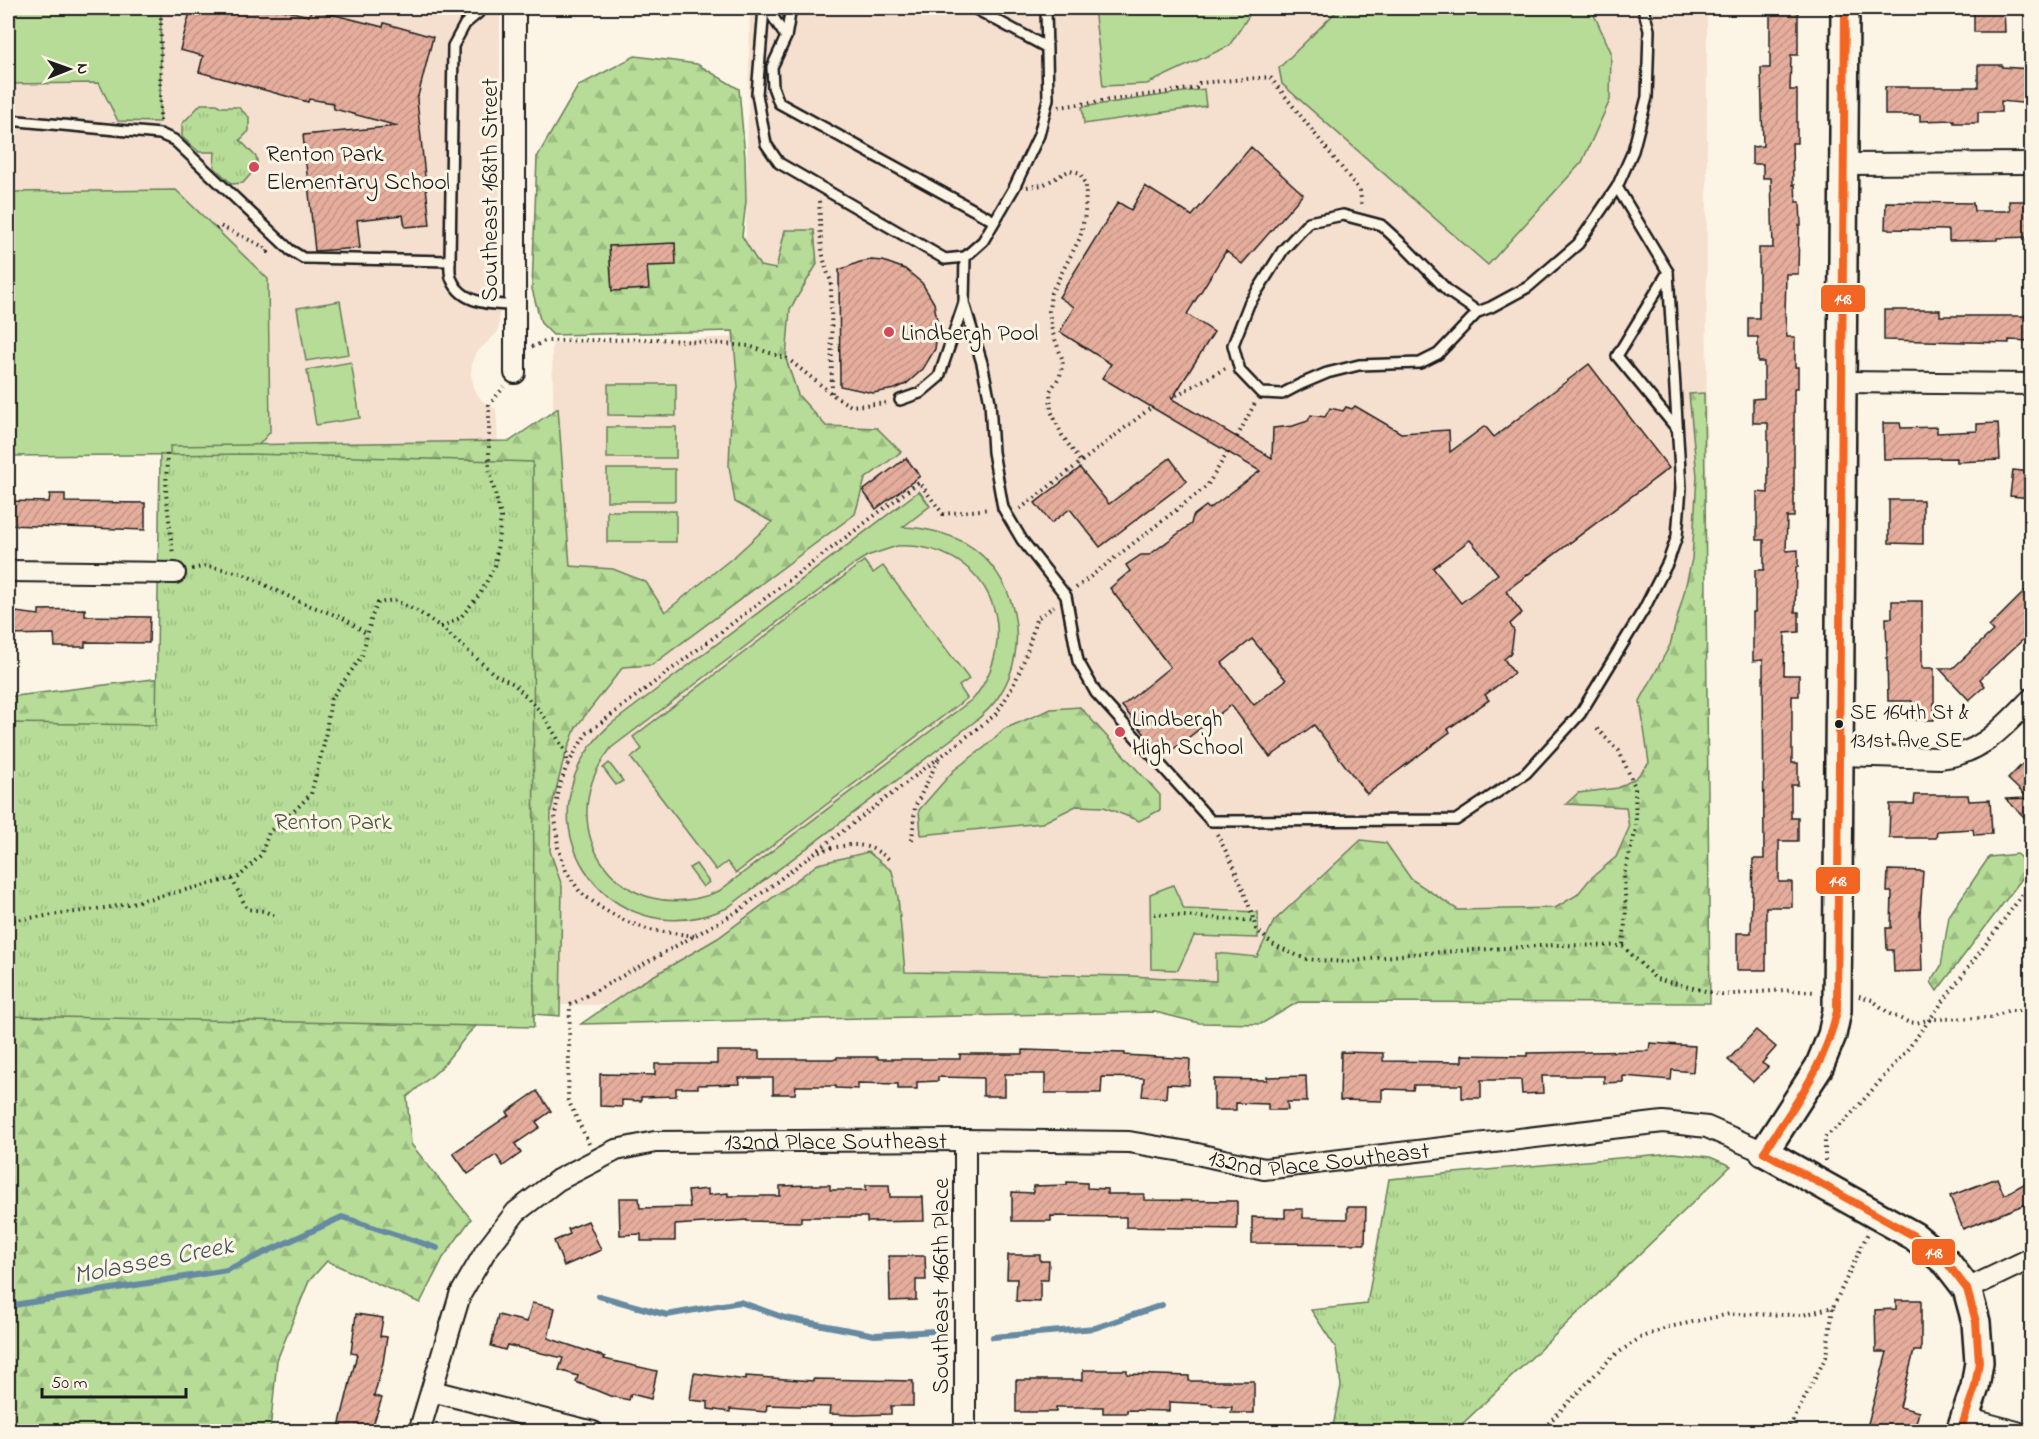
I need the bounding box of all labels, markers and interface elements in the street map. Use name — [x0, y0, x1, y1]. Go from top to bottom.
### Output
north arrow — [39, 39, 99, 99]
text: N — [70, 63, 94, 75]
street label: Southeast 168th Street — [474, 78, 509, 302]
place label: Renton Park Elementary School — [266, 138, 450, 202]
marker: Renton Park Elementary School — [247, 160, 261, 174]
line badge: 148 — [1820, 284, 1866, 313]
text: 148 — [1834, 288, 1852, 312]
place label: Lindbergh Pool — [901, 317, 1038, 352]
marker: Lindbergh Pool — [882, 325, 896, 339]
place label: SE 164th St & 131st Ave SE — [1850, 698, 1969, 758]
place label: Lindbergh High School — [1132, 703, 1243, 766]
marker: SE 164th St & 131st Ave SE — [1833, 718, 1845, 730]
marker: Lindbergh High School — [1113, 725, 1127, 739]
park label: Renton Park — [274, 806, 392, 841]
line badge: 148 — [1815, 866, 1861, 895]
text: 148 — [1829, 870, 1847, 894]
street label: 132nd Place Southeast — [724, 1125, 947, 1162]
street label: 132nd Place Southeast — [1205, 1135, 1432, 1189]
street label: Southeast 166th Place — [925, 1178, 960, 1394]
water label: Molasses Creek — [71, 1228, 238, 1296]
line badge: 148 — [1911, 1238, 1956, 1266]
text: 148 — [1925, 1242, 1943, 1266]
scale bar — [42, 1361, 186, 1399]
text: 50 m — [51, 1371, 88, 1397]

